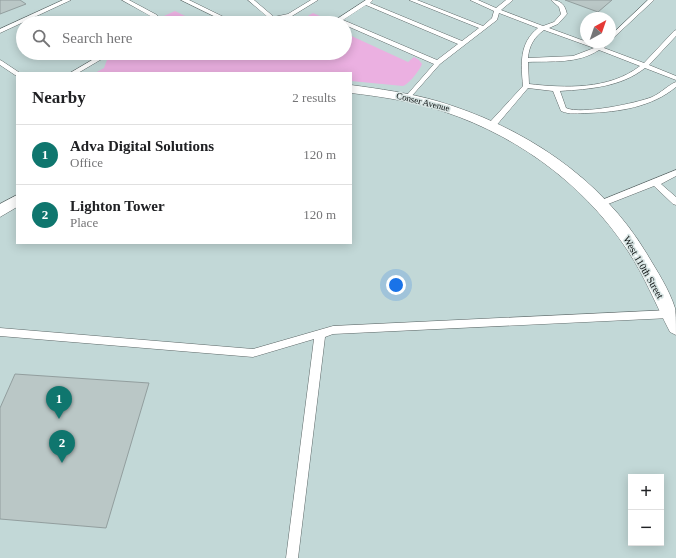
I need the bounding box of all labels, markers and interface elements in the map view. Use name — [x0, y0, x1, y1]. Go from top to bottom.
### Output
north arrow — [580, 12, 616, 48]
search box — [16, 16, 352, 60]
icon: search — [30, 27, 52, 49]
text: Search here — [62, 30, 132, 46]
text: Nearby — [32, 88, 86, 107]
text: 2 results — [292, 90, 336, 105]
street label: Conser Avenue — [395, 91, 451, 113]
text: Adva Digital Solutions — [70, 138, 214, 154]
text: 1 — [42, 147, 48, 162]
text: 120 m — [303, 147, 336, 162]
text: Office — [70, 155, 103, 170]
text: Lighton Tower — [70, 198, 165, 214]
text: 2 — [42, 207, 48, 222]
text: 120 m — [303, 207, 336, 222]
text: Place — [70, 215, 98, 230]
street label: West 110th Street — [621, 234, 666, 301]
your location — [386, 275, 406, 295]
pin: 1 — [46, 386, 72, 419]
pin: 2 — [49, 430, 75, 463]
map controls — [628, 474, 664, 546]
button: + — [628, 474, 664, 510]
button: − — [628, 510, 664, 546]

